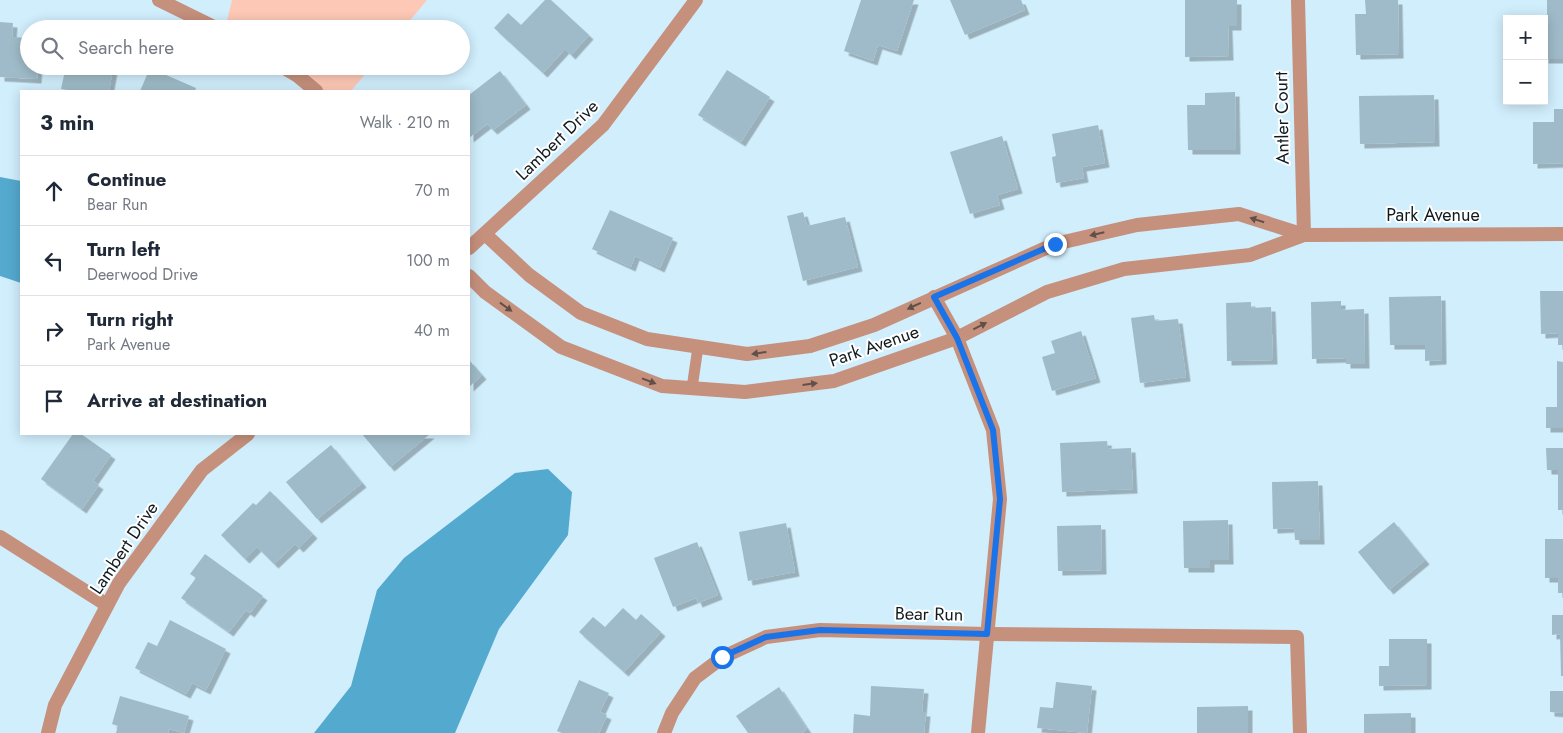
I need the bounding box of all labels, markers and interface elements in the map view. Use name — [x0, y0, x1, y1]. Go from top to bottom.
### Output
map controls — [1503, 15, 1548, 105]
button: + — [1503, 15, 1548, 60]
search box — [20, 20, 470, 75]
icon: search — [38, 34, 66, 62]
text: Search here — [78, 34, 174, 61]
button: − — [1503, 60, 1548, 105]
street label: Antler Court — [1268, 71, 1296, 165]
street label: Lambert Drive — [510, 94, 604, 186]
text: 3 min — [40, 108, 94, 138]
text: Walk · 210 m — [360, 111, 450, 134]
text: Continue — [87, 166, 166, 193]
icon: ahead — [40, 177, 68, 205]
text: 70 m — [415, 179, 450, 202]
text: Bear Run — [87, 193, 148, 216]
street label: Park Avenue — [1386, 202, 1480, 228]
one-way arrow — [1249, 216, 1264, 224]
one-way arrow — [1089, 231, 1105, 239]
route end — [1044, 233, 1067, 256]
text: Turn left — [87, 236, 160, 263]
icon: left — [40, 247, 68, 275]
text: 100 m — [406, 249, 450, 272]
text: Deerwood Drive — [87, 263, 198, 286]
one-way arrow — [499, 302, 513, 312]
one-way arrow — [907, 302, 921, 310]
text: Turn right — [87, 306, 173, 333]
icon: right — [40, 317, 68, 345]
street label: Park Avenue — [826, 318, 922, 374]
text: 40 m — [414, 319, 450, 342]
one-way arrow — [972, 322, 987, 330]
text: Park Avenue — [87, 333, 170, 356]
one-way arrow — [751, 349, 767, 357]
one-way arrow — [642, 377, 657, 385]
one-way arrow — [802, 380, 818, 388]
icon: arrive — [40, 387, 68, 415]
text: Arrive at destination — [87, 387, 267, 414]
street label: Lambert Drive — [84, 497, 164, 599]
street label: Bear Run — [895, 600, 963, 628]
route start — [711, 646, 734, 669]

